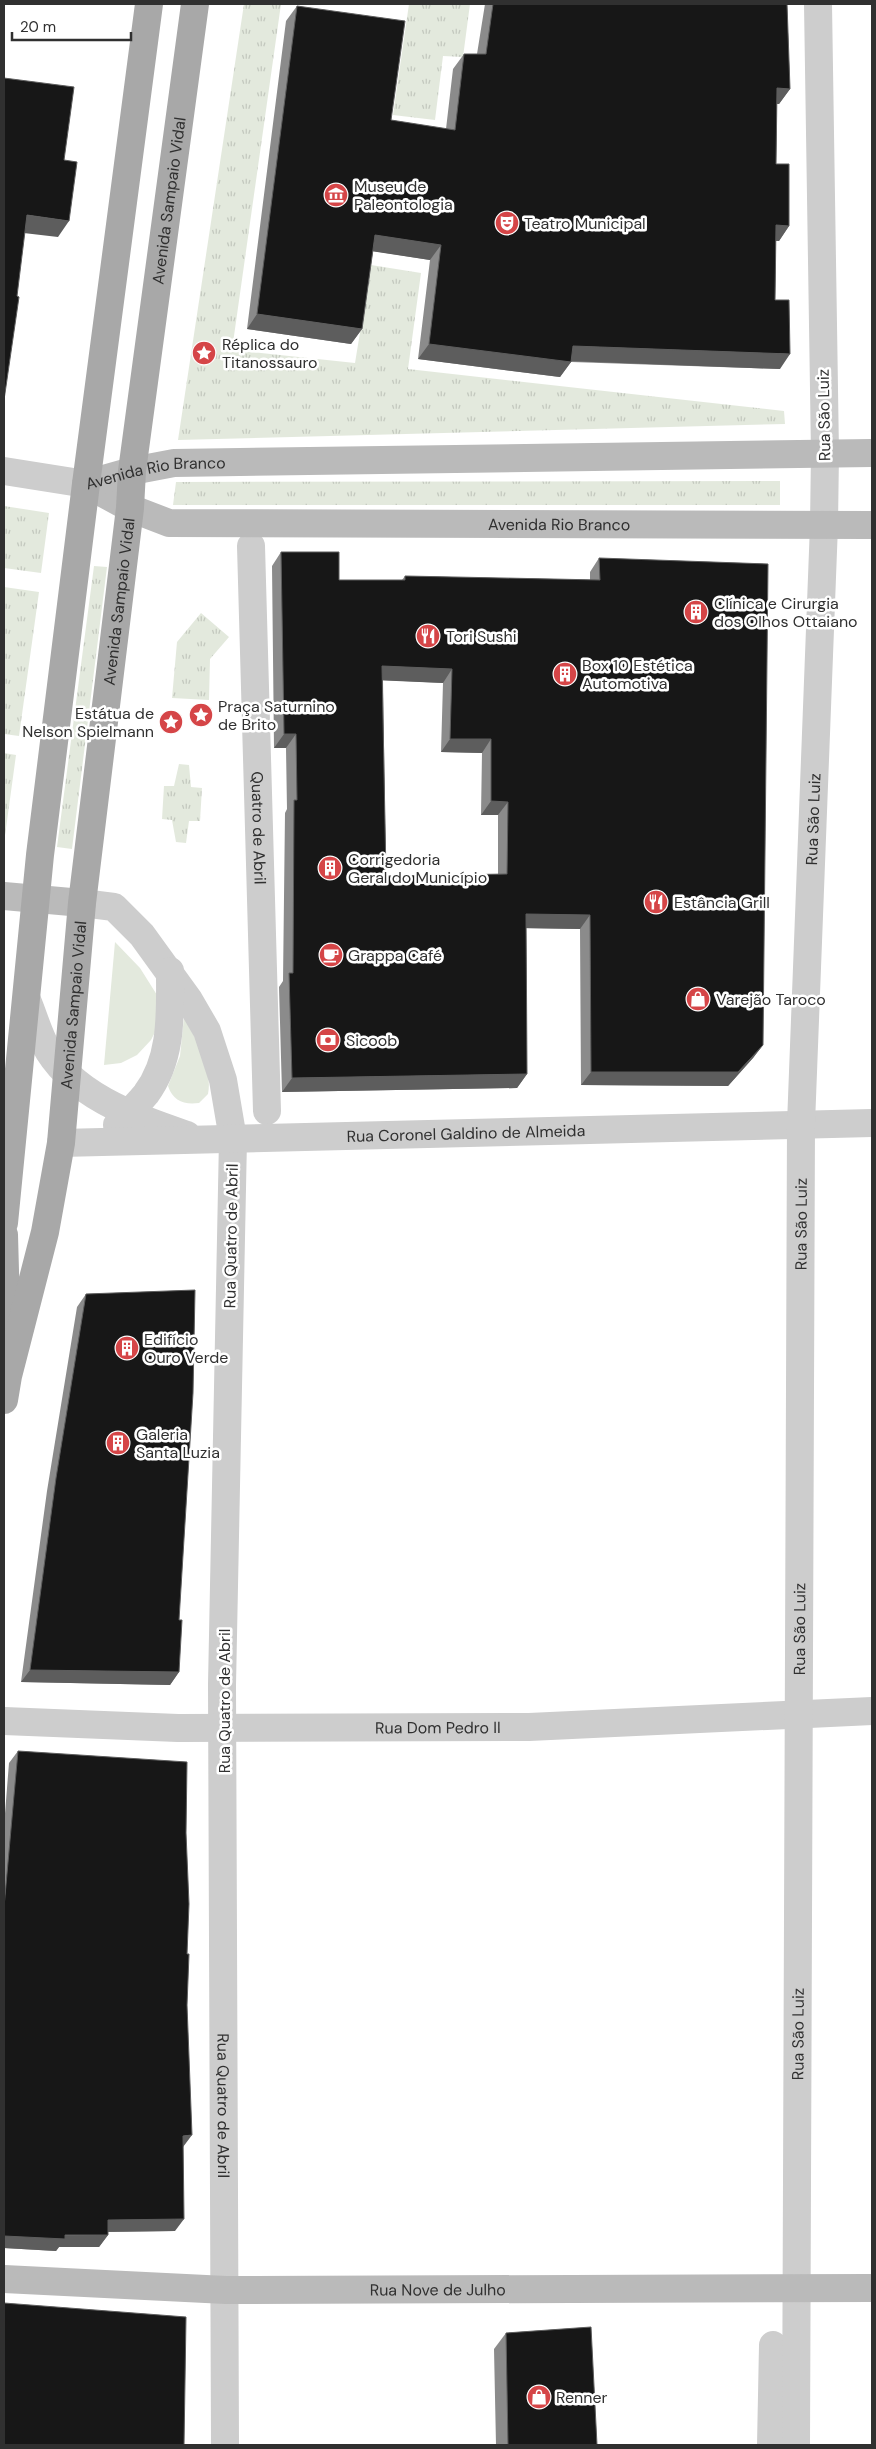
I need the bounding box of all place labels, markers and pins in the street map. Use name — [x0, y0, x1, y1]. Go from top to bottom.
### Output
place label: Museu de Paleontologia — [354, 176, 453, 215]
museum icon: Museu de Paleontologia — [323, 182, 349, 208]
theatre icon: Teatro Municipal — [494, 210, 520, 236]
place label: Teatro Municipal — [524, 213, 646, 234]
place label: Réplica do Titanossauro — [222, 334, 318, 373]
place icon: Réplica do Titanossauro — [191, 340, 217, 366]
place label: Clínica e Cirurgia dos Olhos Ottaiano — [714, 593, 858, 632]
building icon: Clínica e Cirurgia dos Olhos Ottaiano — [683, 599, 709, 625]
restaurant icon: Tori Sushi — [415, 623, 441, 649]
place label: Tori Sushi — [446, 626, 517, 647]
place label: Box 10 Estética Automotiva — [582, 655, 693, 694]
building icon: Box 10 Estética Automotiva — [552, 661, 578, 687]
place label: Praça Saturnino de Brito — [218, 696, 335, 735]
place icon: Praça Saturnino de Brito — [188, 702, 214, 728]
place label: Estátua de Nelson Spielmann — [22, 703, 154, 742]
place icon: Estátua de Nelson Spielmann — [158, 709, 184, 735]
place label: Corrigedoria Geral do Município — [348, 849, 487, 888]
building icon: Corrigedoria Geral do Município — [317, 855, 343, 881]
restaurant icon: Estância Grill — [643, 889, 669, 915]
place label: Estância Grill — [674, 892, 770, 913]
cafe icon: Grappa Café — [318, 942, 344, 968]
place label: Grappa Café — [348, 945, 442, 966]
shop icon: Varejão Taroco — [685, 986, 711, 1012]
place label: Varejão Taroco — [716, 989, 826, 1010]
bank icon: Sicoob — [315, 1027, 341, 1053]
place label: Sicoob — [346, 1030, 397, 1051]
place label: Edifício Ouro Verde — [144, 1329, 228, 1368]
building icon: Edifício Ouro Verde — [114, 1335, 140, 1361]
place label: Galeria Santa Luzia — [136, 1424, 220, 1463]
building icon: Galeria Santa Luzia — [105, 1430, 131, 1456]
shop icon: Renner — [526, 2384, 552, 2410]
place label: Renner — [556, 2387, 608, 2408]

